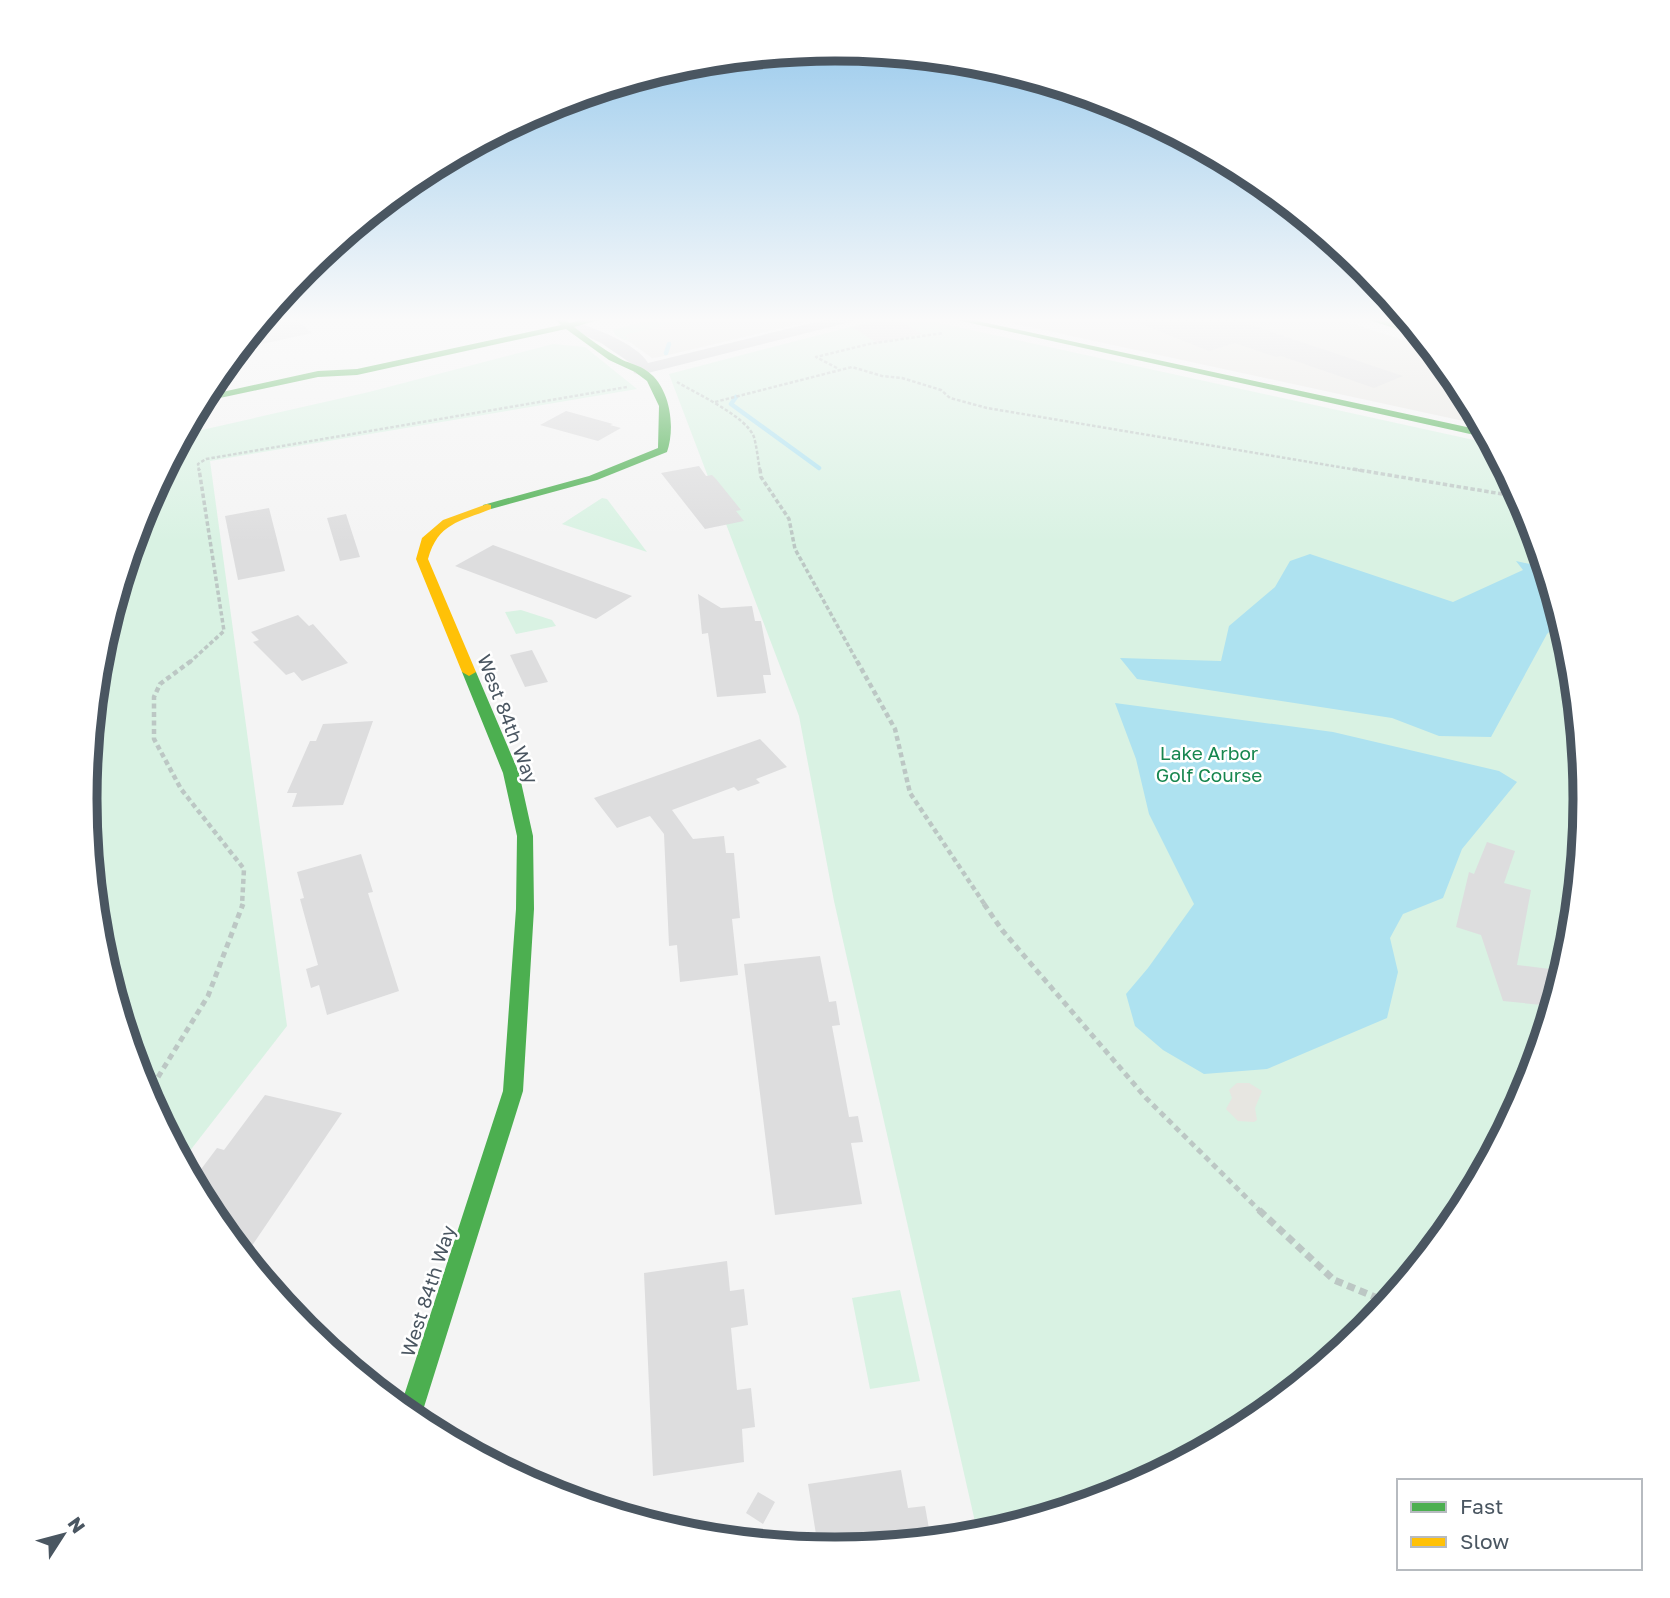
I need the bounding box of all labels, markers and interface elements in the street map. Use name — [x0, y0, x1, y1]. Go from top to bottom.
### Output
street label: West 84th Way — [473, 651, 544, 787]
park label: Lake Arbor Golf Course — [1156, 741, 1262, 786]
street label: West 84th Way — [395, 1222, 460, 1359]
legend — [1397, 1479, 1642, 1570]
text: Fast — [1460, 1493, 1503, 1519]
north arrow — [28, 1500, 98, 1570]
text: N — [64, 1512, 91, 1537]
text: Slow — [1460, 1528, 1509, 1554]

